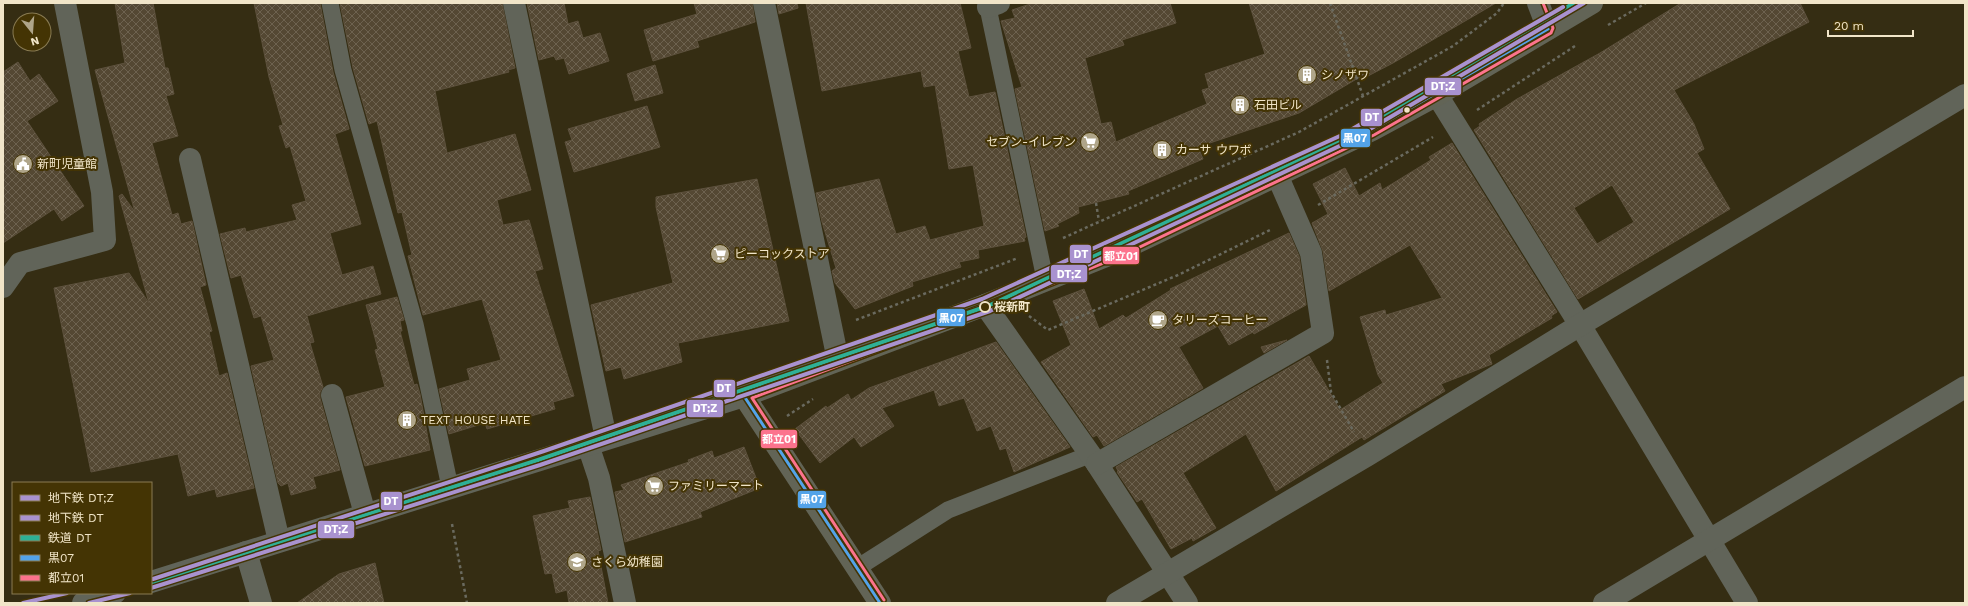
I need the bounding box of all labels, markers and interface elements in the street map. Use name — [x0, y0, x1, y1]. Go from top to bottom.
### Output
north arrow — [12, 12, 52, 52]
scale bar — [1828, 12, 1913, 38]
text: 20 m — [1834, 19, 1864, 33]
text: N — [29, 34, 41, 48]
building icon: シノザワ — [1296, 64, 1318, 86]
place label: シノザワ — [1321, 68, 1369, 82]
line badge: DT;Z — [1424, 77, 1462, 96]
text: DT;Z — [1431, 80, 1455, 93]
building icon: 石田ビル — [1229, 94, 1251, 116]
place label: 石田ビル — [1254, 98, 1302, 112]
unlabelled marker — [1402, 105, 1412, 115]
line badge: DT — [1360, 108, 1383, 127]
text: DT — [1365, 111, 1379, 124]
line badge: 黒07 — [1340, 128, 1371, 148]
supermarket icon: セブン-イレブン — [1079, 131, 1101, 153]
text: 黒07 — [1343, 132, 1368, 145]
place label: セブン-イレブン — [986, 135, 1076, 149]
building icon: カーサ ウワボ — [1151, 139, 1173, 161]
place label: カーサ ウワボ — [1176, 143, 1252, 157]
public building icon: 新町児童館 — [12, 153, 34, 175]
place label: 新町児童館 — [37, 157, 97, 171]
supermarket icon: ピーコックストア — [709, 243, 731, 265]
line badge: DT — [1069, 244, 1092, 264]
line badge: 都立01 — [1102, 246, 1140, 265]
place label: ピーコックストア — [734, 247, 830, 261]
text: DT — [1074, 248, 1088, 261]
text: 都立01 — [1104, 250, 1138, 263]
line badge: DT;Z — [1050, 264, 1088, 283]
text: DT;Z — [1057, 268, 1081, 281]
place label: 桜新町 — [994, 300, 1030, 314]
marker: 桜新町 — [979, 301, 991, 313]
line badge: 黒07 — [936, 308, 966, 327]
cafe icon: タリーズコーヒー — [1147, 309, 1169, 331]
text: 黒07 — [939, 312, 964, 325]
place label: タリーズコーヒー — [1172, 313, 1267, 327]
line badge: DT — [713, 379, 736, 398]
text: DT — [717, 382, 731, 395]
line badge: DT;Z — [686, 399, 724, 418]
text: DT;Z — [693, 402, 717, 415]
building icon: TEXT HOUSE HATE — [396, 409, 418, 431]
place label: TEXT HOUSE HATE — [421, 413, 531, 427]
line badge: 都立01 — [760, 429, 798, 449]
text: 都立01 — [762, 433, 796, 446]
supermarket icon: ファミリーマート — [643, 475, 665, 497]
place label: ファミリーマート — [668, 479, 764, 493]
legend — [12, 482, 152, 594]
line badge: 黒07 — [797, 490, 827, 509]
text: 地下鉄 DT;Z — [48, 491, 114, 505]
line badge: DT — [380, 491, 403, 511]
text: 黒07 — [800, 493, 825, 506]
text: DT — [384, 495, 398, 508]
text: 地下鉄 DT — [48, 511, 104, 525]
line badge: DT;Z — [317, 520, 355, 539]
text: DT;Z — [324, 523, 348, 536]
text: 鉄道 DT — [48, 531, 92, 545]
text: 黒07 — [48, 551, 74, 565]
school or university icon: さくら幼稚園 — [566, 551, 588, 573]
place label: さくら幼稚園 — [591, 555, 663, 569]
text: 都立01 — [48, 571, 84, 585]

